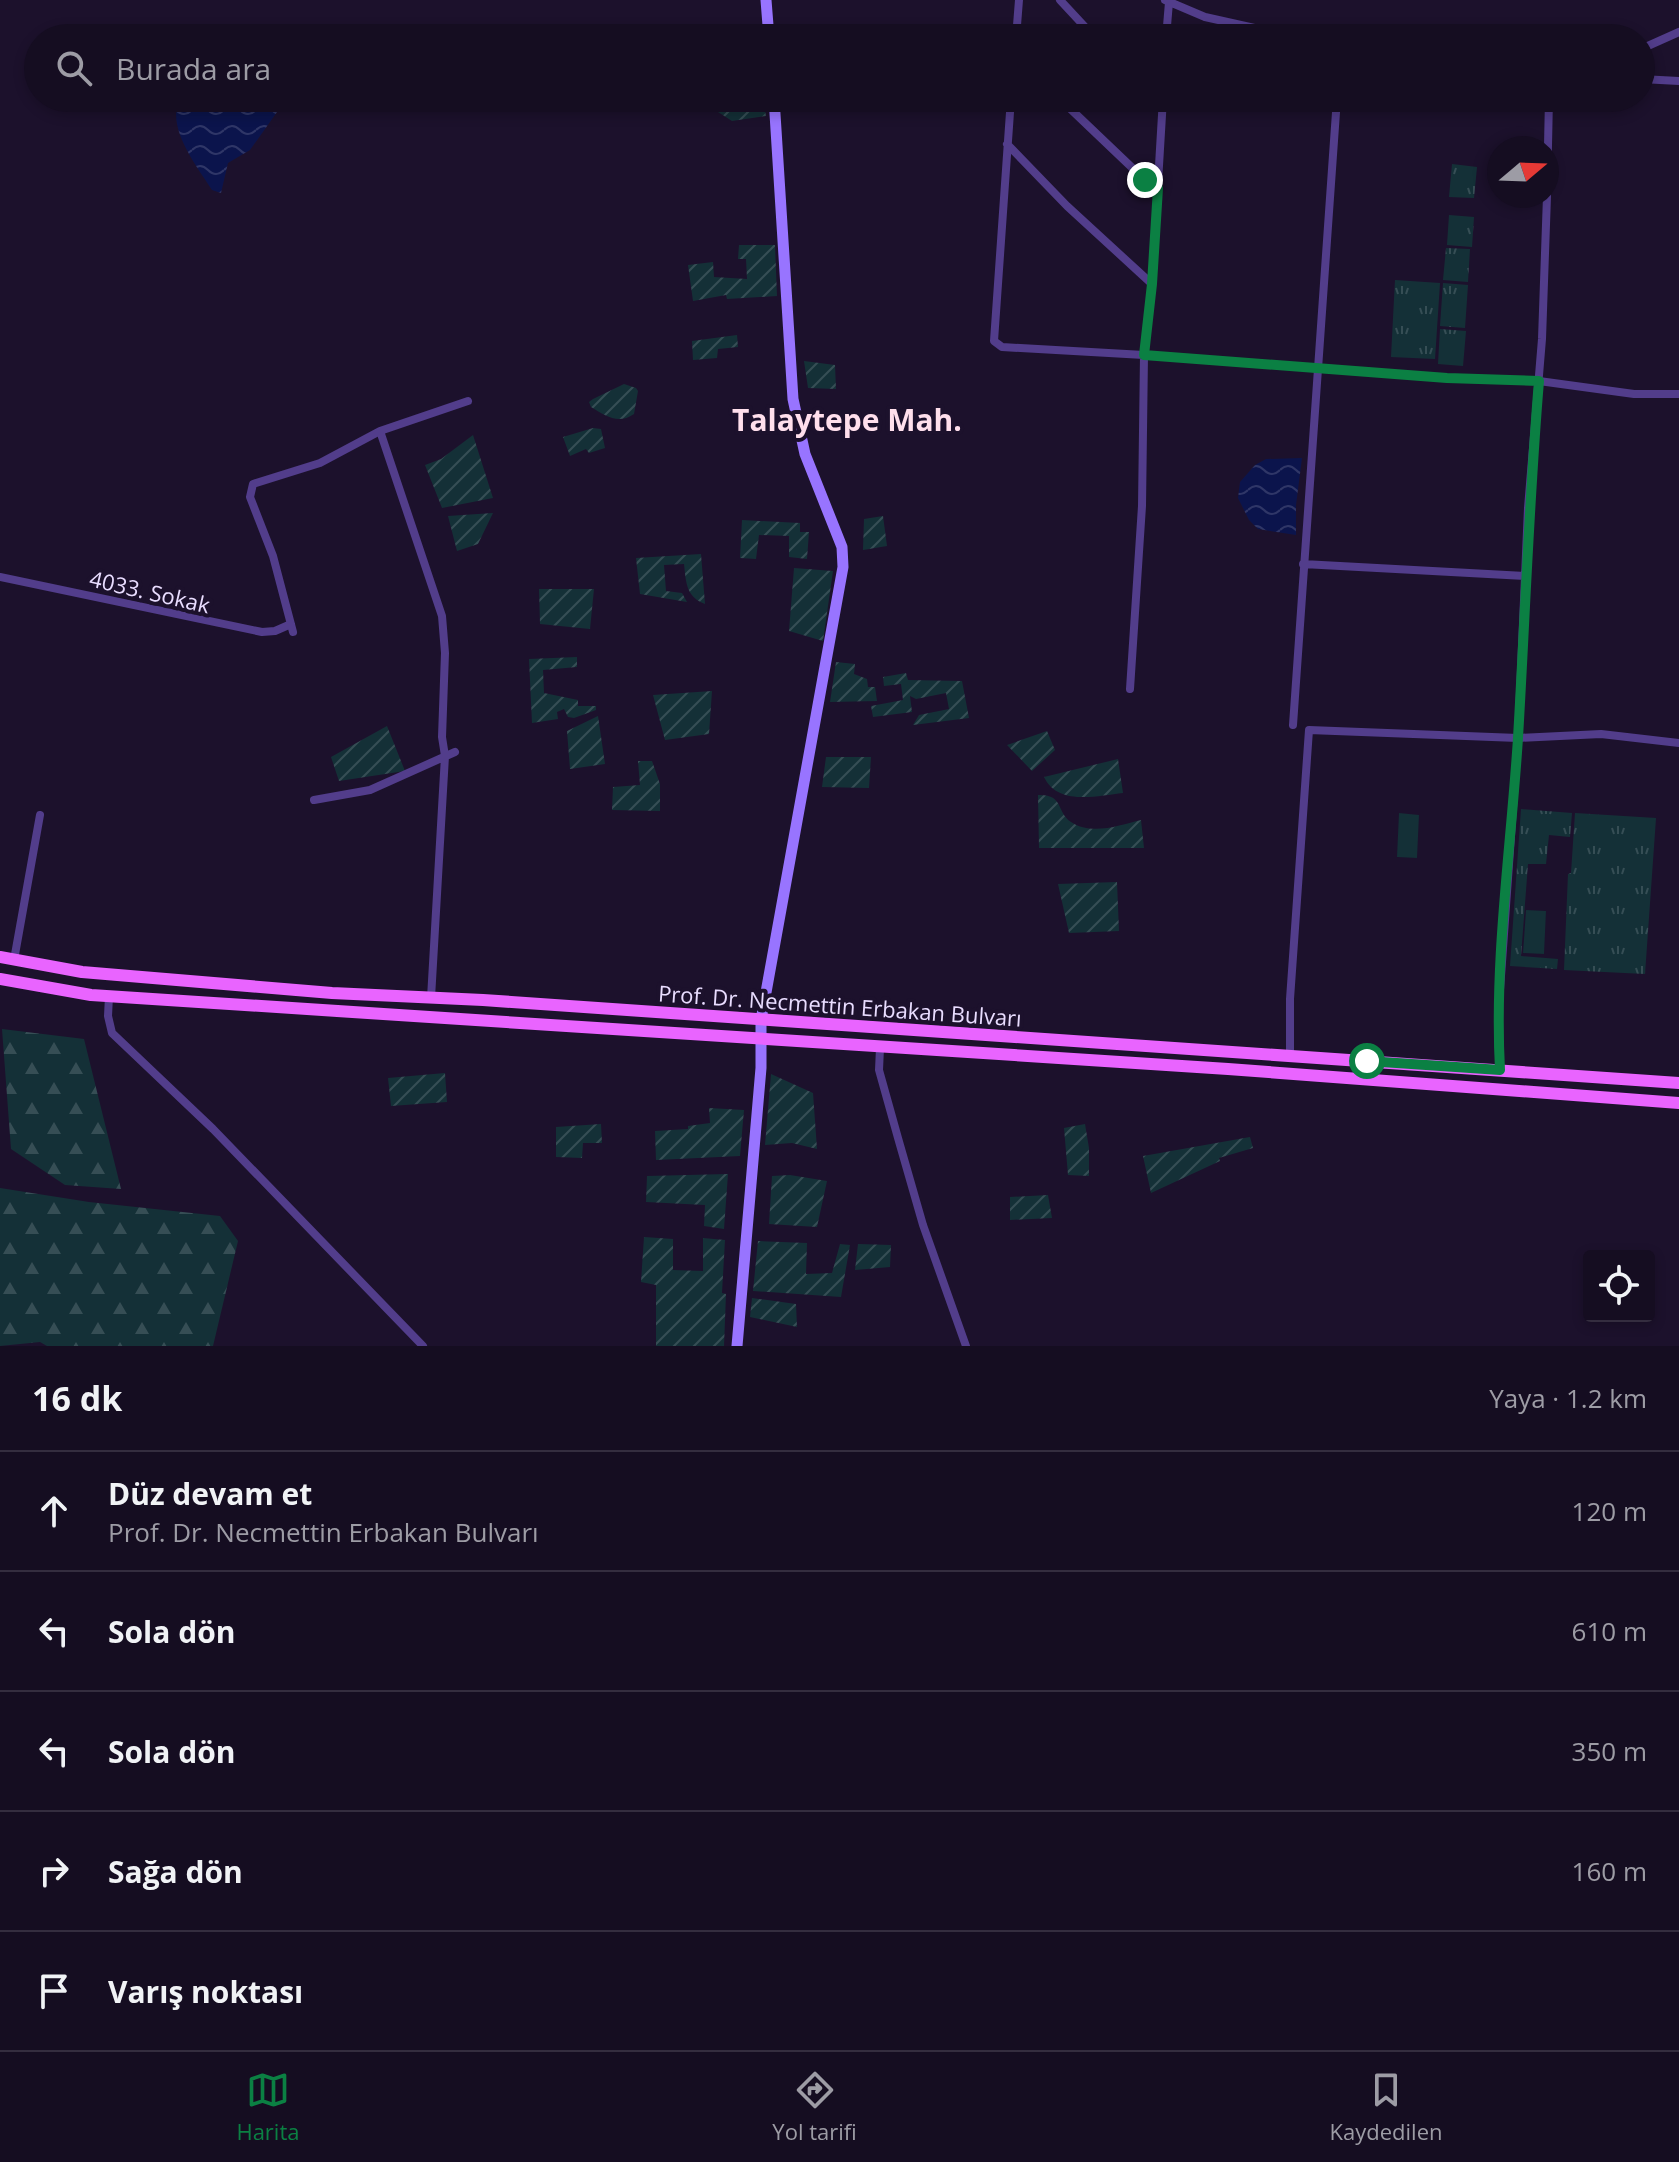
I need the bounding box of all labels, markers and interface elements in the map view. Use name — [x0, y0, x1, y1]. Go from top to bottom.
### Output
search box — [24, 24, 1655, 112]
icon: search — [52, 46, 96, 90]
text: Burada ara — [116, 48, 271, 89]
north arrow — [1487, 136, 1559, 208]
route end — [1127, 162, 1163, 198]
district label: Talaytepe Mah. — [732, 399, 962, 440]
street label: 4033. Sokak — [87, 563, 213, 619]
street label: Prof. Dr. Necmettin Erbakan Bulvarı — [657, 977, 1023, 1033]
route start — [1349, 1043, 1385, 1079]
map controls — [1583, 1250, 1655, 1322]
button: locate — [1583, 1250, 1655, 1322]
text: 16 dk — [32, 1375, 122, 1421]
text: Yaya · 1.2 km — [1489, 1380, 1647, 1416]
text: Düz devam et — [108, 1473, 312, 1514]
icon: ahead — [32, 1489, 76, 1533]
text: 120 m — [1572, 1493, 1647, 1529]
text: Prof. Dr. Necmettin Erbakan Bulvarı — [108, 1514, 539, 1550]
icon: left — [32, 1609, 76, 1653]
text: Sola dön — [108, 1611, 235, 1652]
text: 610 m — [1572, 1613, 1647, 1649]
icon: left — [32, 1729, 76, 1773]
text: Sola dön — [108, 1731, 235, 1772]
text: 350 m — [1572, 1733, 1647, 1769]
icon: right — [32, 1849, 76, 1893]
text: Sağa dön — [108, 1851, 243, 1892]
text: 160 m — [1572, 1853, 1647, 1889]
icon: arrive — [32, 1969, 76, 2013]
text: Varış noktası — [108, 1971, 303, 2012]
tab: Harita — [236, 2068, 299, 2146]
tab: Yol tarifi — [772, 2068, 857, 2146]
tab: Kaydedilen — [1330, 2068, 1443, 2146]

